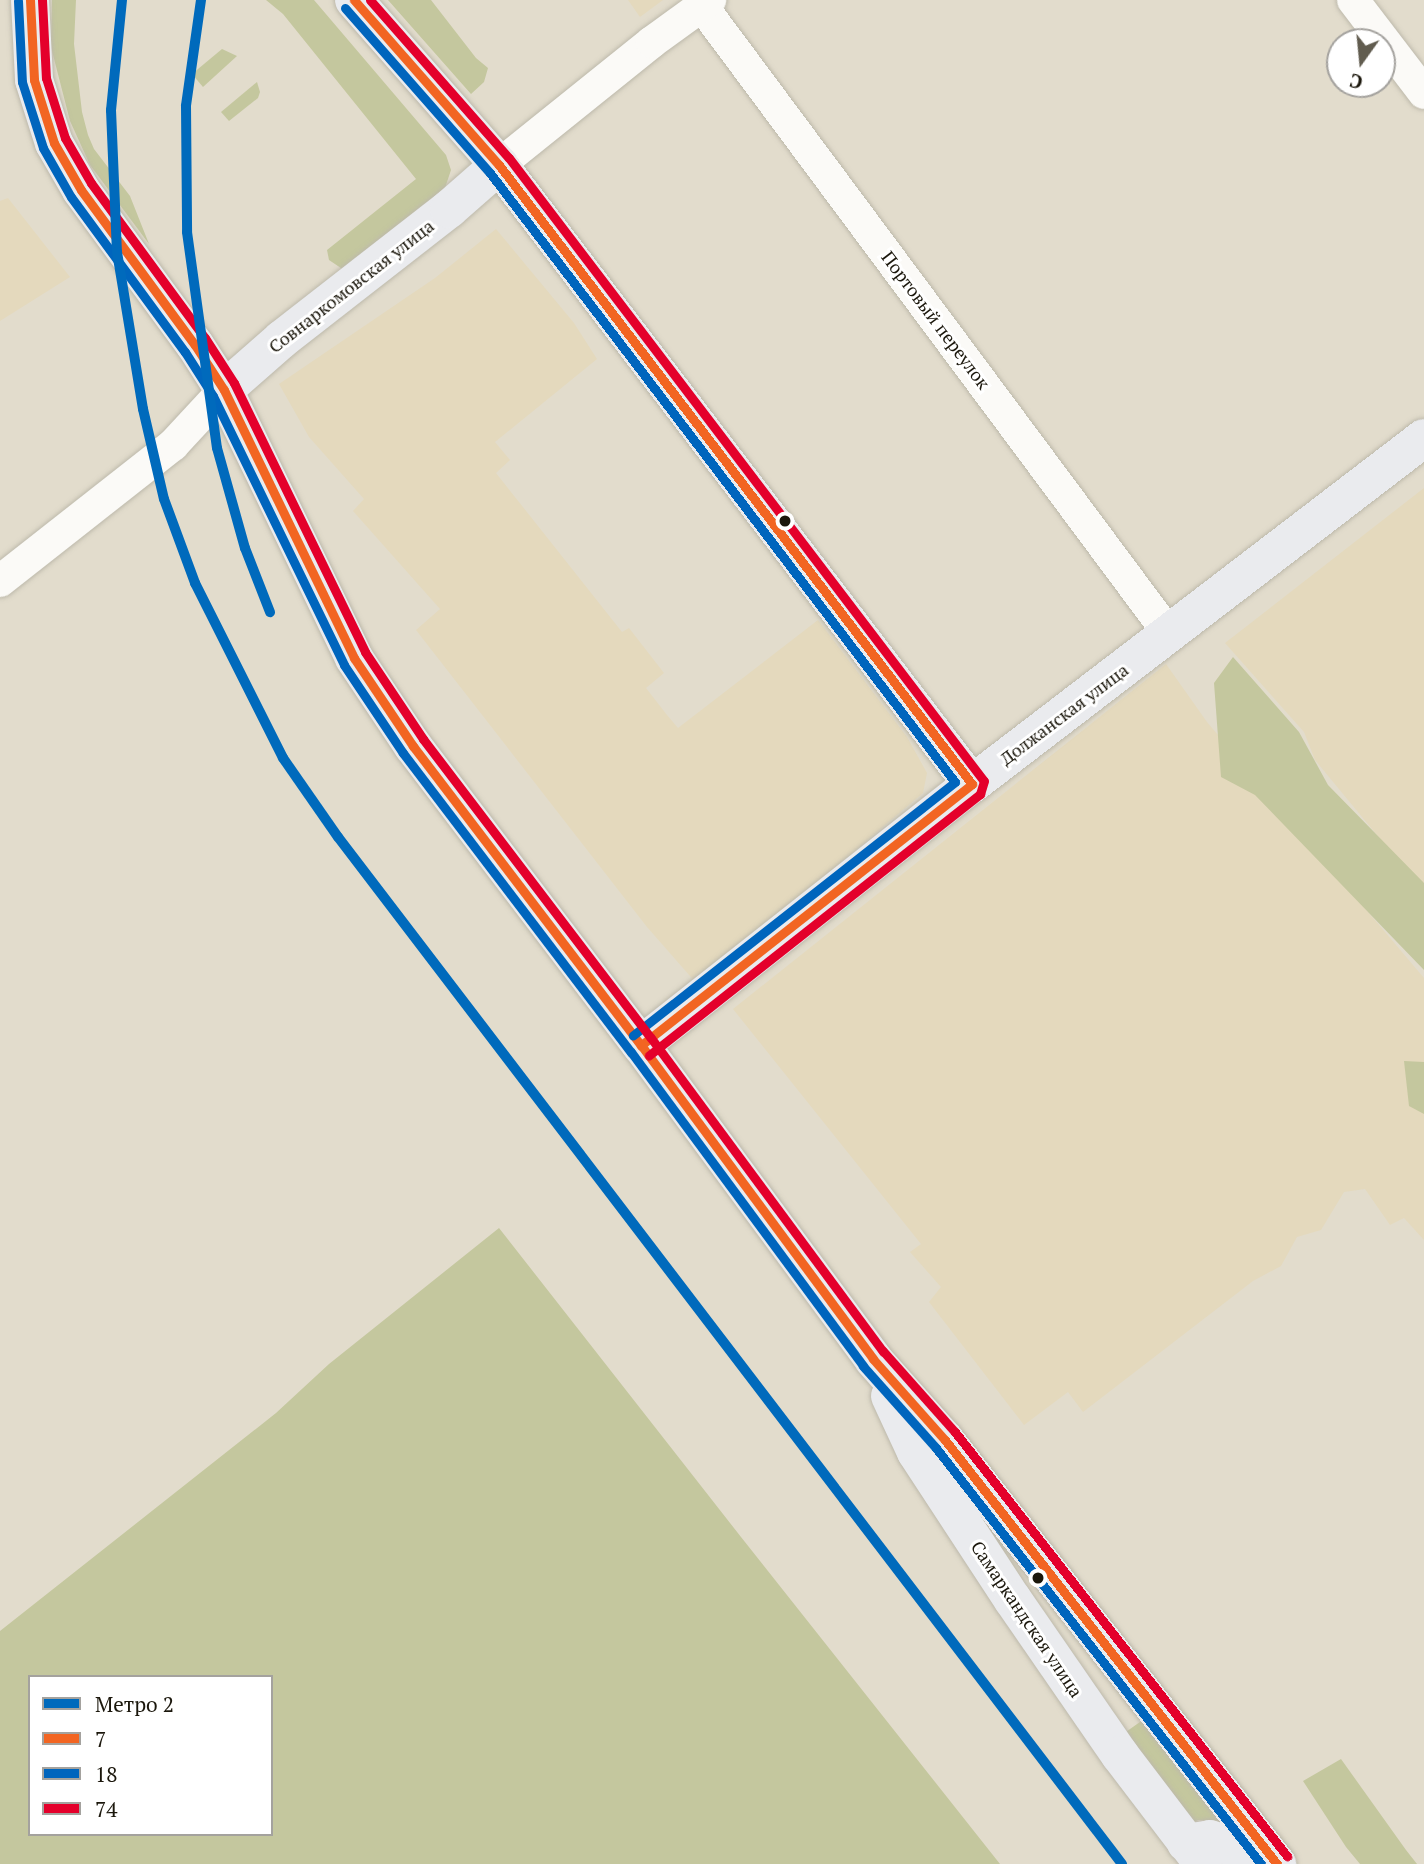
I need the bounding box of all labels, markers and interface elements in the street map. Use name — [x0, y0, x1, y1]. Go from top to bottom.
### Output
north arrow — [1326, 28, 1396, 98]
text: С — [1347, 68, 1365, 96]
street label: Совнаркомовская улица — [264, 215, 438, 357]
street label: Портовый переулок — [877, 247, 995, 393]
unlabelled marker — [778, 514, 792, 528]
street label: Должанская улица — [996, 659, 1132, 769]
street label: Самаркандская улица — [967, 1537, 1087, 1701]
unlabelled marker — [1031, 1571, 1045, 1585]
legend — [28, 1675, 273, 1836]
text: Метро 2 — [95, 1690, 174, 1718]
text: 7 — [95, 1725, 106, 1753]
text: 18 — [95, 1760, 117, 1788]
text: 74 — [95, 1795, 117, 1823]

